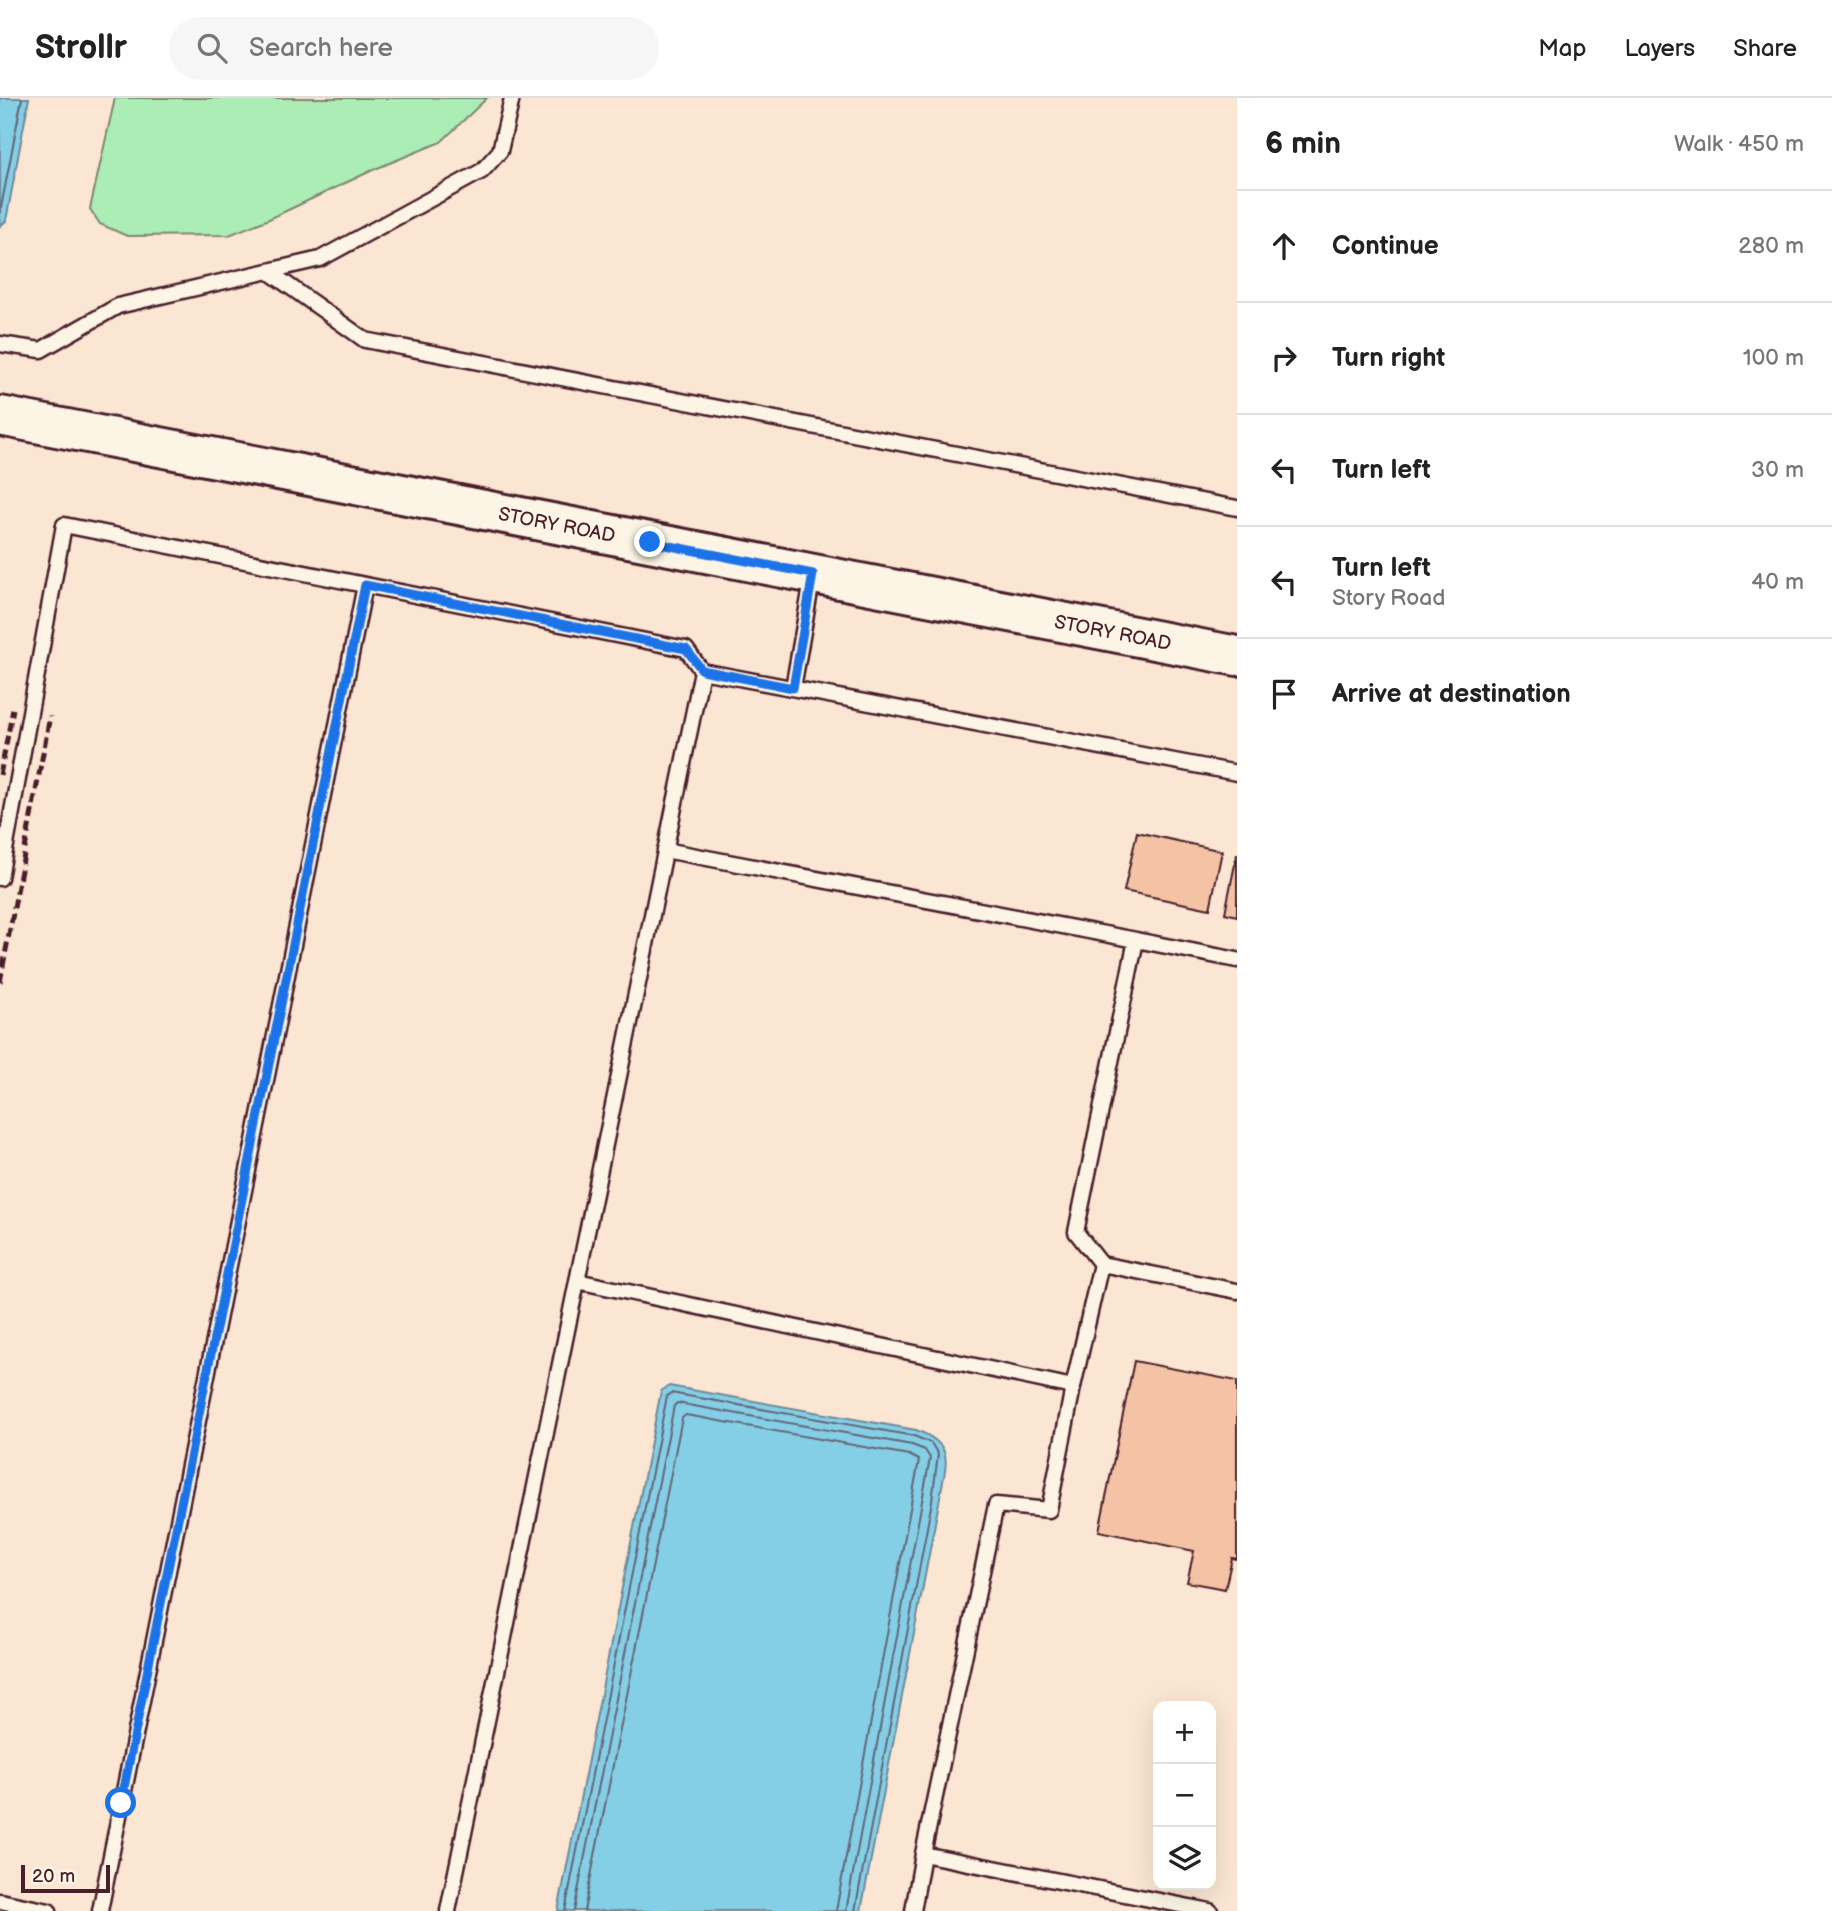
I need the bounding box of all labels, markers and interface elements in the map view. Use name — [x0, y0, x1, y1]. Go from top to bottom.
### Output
search box — [169, 17, 659, 80]
text: Strollr — [35, 28, 127, 68]
icon: search — [193, 29, 231, 67]
text: Search here — [249, 33, 393, 64]
text: Map — [1538, 34, 1586, 63]
text: Layers — [1624, 34, 1695, 63]
text: Share — [1733, 34, 1797, 63]
text: 6 min — [1265, 126, 1341, 162]
text: Walk · 450 m — [1674, 130, 1804, 158]
icon: ahead — [1265, 227, 1303, 265]
text: Continue — [1332, 231, 1439, 262]
text: 280 m — [1738, 232, 1804, 260]
icon: right — [1265, 339, 1303, 377]
text: Turn right — [1332, 343, 1445, 374]
text: 100 m — [1743, 344, 1804, 372]
icon: left — [1265, 451, 1303, 489]
text: Turn left — [1332, 455, 1431, 486]
text: 30 m — [1751, 456, 1804, 484]
street label: STORY ROAD — [496, 503, 617, 548]
route end — [634, 526, 665, 557]
text: Turn left — [1332, 553, 1431, 584]
icon: left — [1265, 563, 1303, 601]
text: 40 m — [1751, 568, 1804, 596]
text: Story Road — [1332, 584, 1446, 612]
street label: STORY ROAD — [1052, 611, 1173, 656]
icon: arrive — [1265, 675, 1303, 713]
text: Arrive at destination — [1332, 679, 1571, 710]
map controls — [1153, 1701, 1216, 1890]
button: + — [1153, 1701, 1216, 1764]
button: − — [1153, 1764, 1216, 1827]
route start — [105, 1787, 136, 1818]
button: layers — [1153, 1827, 1216, 1890]
scale bar — [21, 1862, 110, 1894]
text: 20 m — [32, 1865, 75, 1888]

